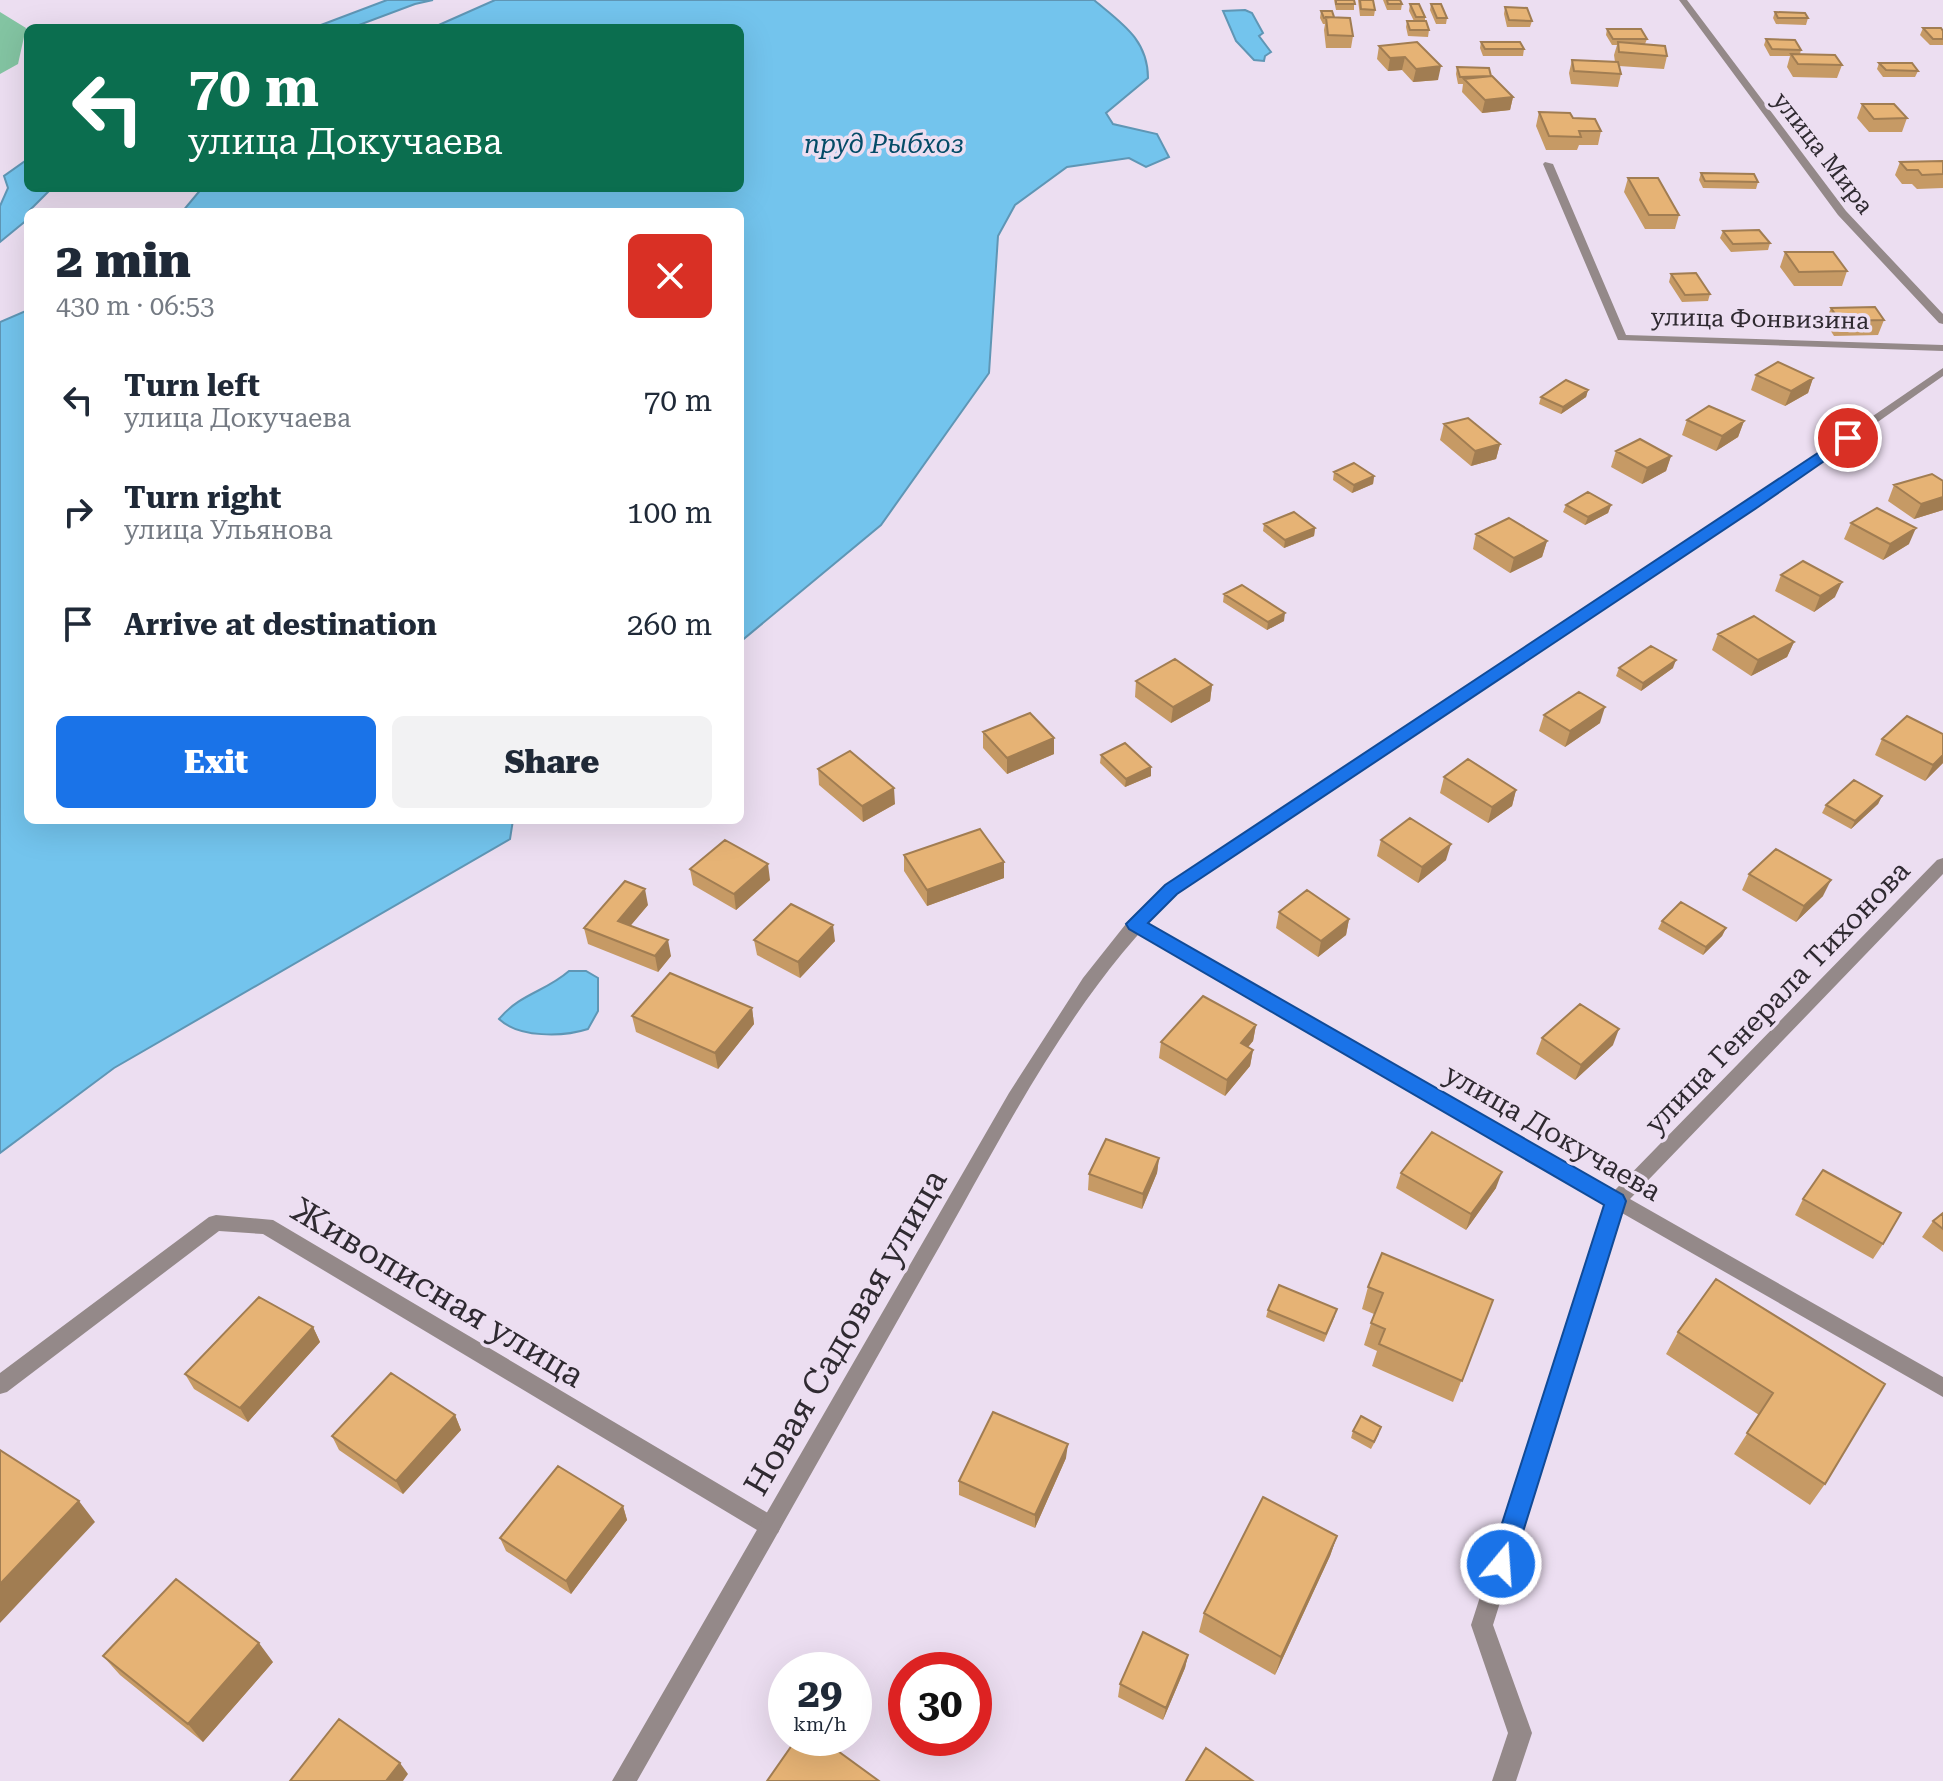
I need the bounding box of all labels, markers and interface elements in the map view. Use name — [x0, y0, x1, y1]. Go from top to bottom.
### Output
text: 70 m — [188, 54, 319, 120]
icon: left — [56, 56, 160, 160]
street label: улица Мира — [1767, 87, 1879, 219]
text: улица Докучаева — [188, 121, 502, 163]
water label: пруд Рыбхоз — [804, 129, 964, 159]
text: 2 min — [56, 233, 191, 289]
button: close — [628, 234, 712, 318]
text: 430 m · 06:53 — [56, 291, 215, 321]
street label: улица Фонвизина — [1651, 303, 1869, 335]
text: Turn left — [124, 368, 260, 403]
icon: left — [56, 378, 100, 422]
text: 70 m — [643, 383, 712, 418]
text: улица Докучаева — [124, 403, 351, 433]
pin — [1814, 404, 1882, 472]
icon: arrive — [1826, 416, 1870, 460]
text: Turn right — [124, 480, 281, 515]
icon: right — [56, 490, 100, 534]
text: 100 m — [627, 495, 712, 530]
text: улица Ульянова — [124, 515, 333, 545]
icon: arrive — [56, 602, 100, 646]
text: Arrive at destination — [124, 607, 437, 642]
text: 260 m — [627, 607, 712, 642]
button: Exit — [56, 716, 376, 808]
button: Share — [392, 716, 712, 808]
street label: улица Генерала Тихонова — [1638, 854, 1917, 1141]
street label: улица Докучаева — [1439, 1057, 1667, 1208]
street label: Новая Садовая улица — [735, 1162, 955, 1502]
street label: Живописная улица — [284, 1189, 592, 1395]
position arrow — [1459, 1522, 1543, 1606]
speed limit sign: 30 — [888, 1652, 992, 1756]
text: 29 — [798, 1670, 842, 1717]
text: km/h — [793, 1712, 847, 1736]

